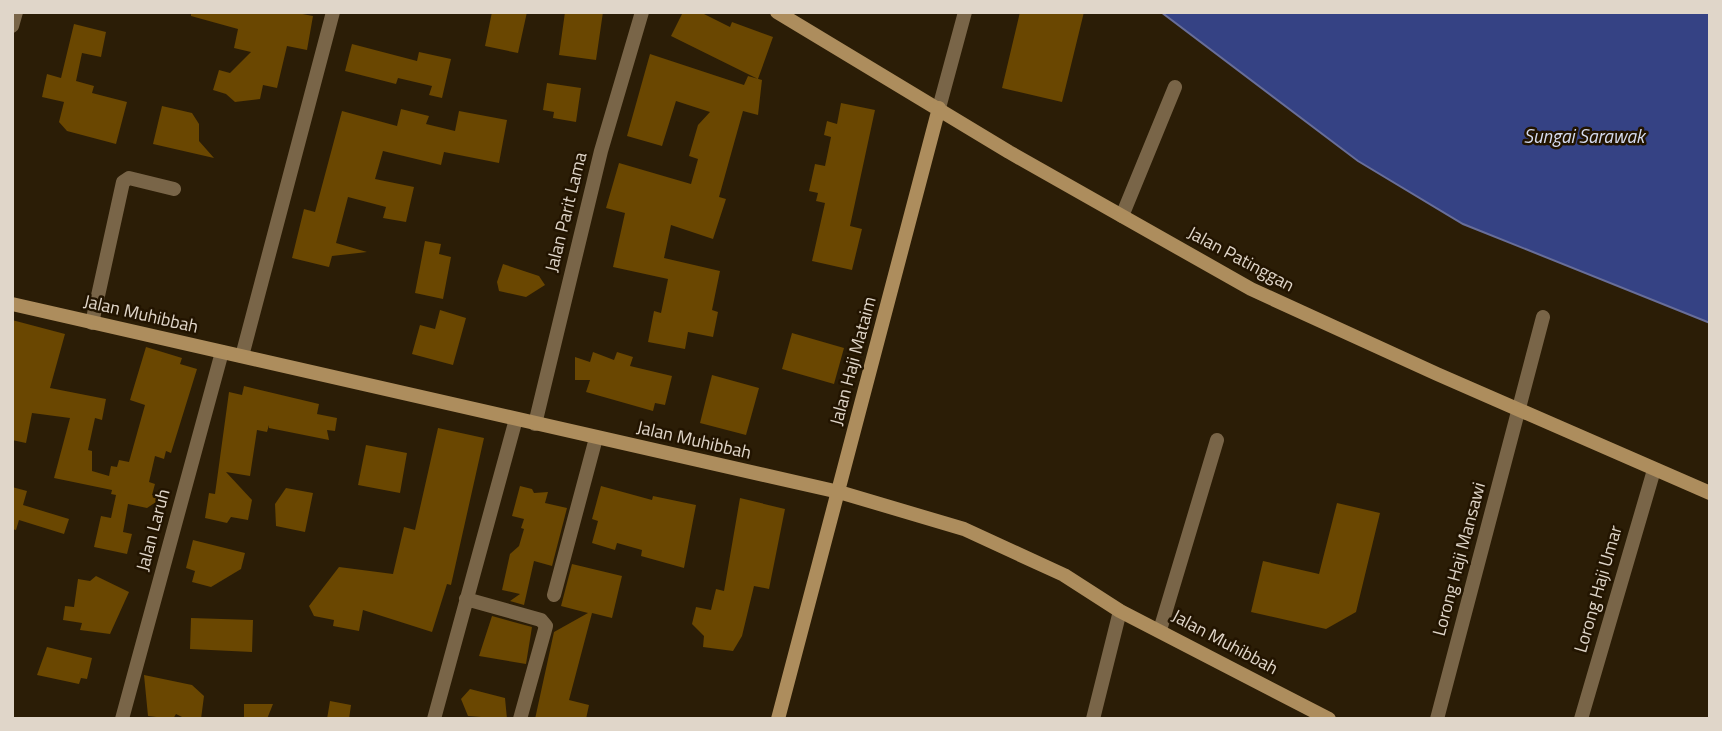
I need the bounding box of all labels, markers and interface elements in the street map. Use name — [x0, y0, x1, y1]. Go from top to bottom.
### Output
water label: Sungai Sarawak — [1524, 121, 1647, 150]
street label: Jalan Parit Lama — [538, 149, 593, 275]
street label: Jalan Patinggan — [1183, 219, 1300, 298]
street label: Jalan Muhibbah — [81, 287, 201, 340]
street label: Jalan Haji Mataim — [822, 293, 883, 428]
street label: Jalan Muhibbah — [634, 413, 754, 466]
street label: Lorong Haji Mansawi — [1425, 479, 1492, 639]
street label: Jalan Laruh — [129, 486, 176, 574]
street label: Lorong Haji Umar — [1566, 522, 1629, 656]
street label: Jalan Muhibbah — [1167, 602, 1283, 681]

